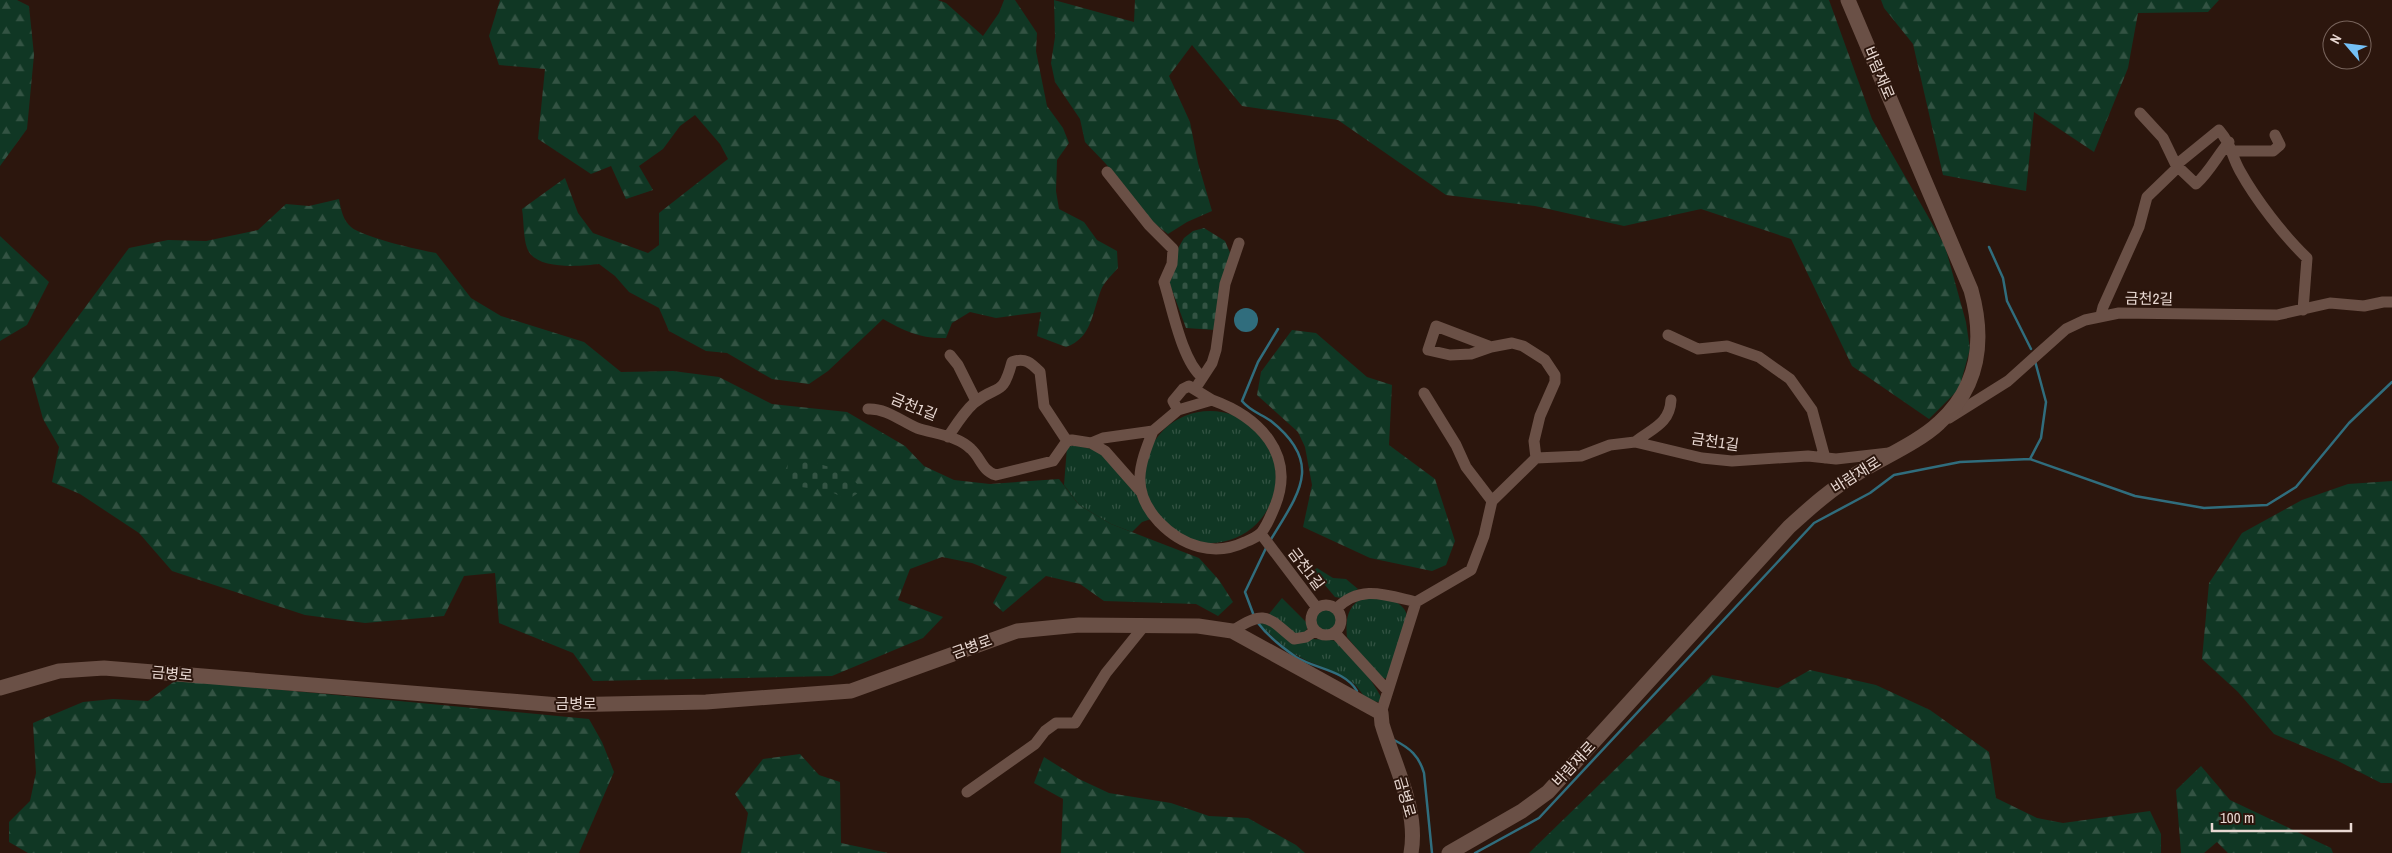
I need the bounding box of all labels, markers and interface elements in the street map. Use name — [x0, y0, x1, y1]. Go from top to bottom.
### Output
north arrow — [2322, 20, 2372, 70]
text: N — [2326, 31, 2345, 47]
street label: 바람재로 — [1859, 43, 1900, 102]
street label: 금천2길 — [2125, 288, 2173, 309]
street label: 금천1길 — [888, 388, 940, 425]
street label: 금천1길 — [1690, 428, 1740, 455]
street label: 바람재로 — [1827, 451, 1885, 498]
street label: 금천1길 — [1283, 543, 1329, 594]
street label: 금병로 — [949, 630, 995, 663]
street label: 금병로 — [151, 661, 194, 686]
street label: 금병로 — [555, 693, 597, 714]
street label: 바람재로 — [1547, 736, 1600, 791]
street label: 금병로 — [1390, 774, 1421, 820]
scale bar — [2212, 800, 2351, 832]
text: 100 m — [2220, 807, 2254, 828]

